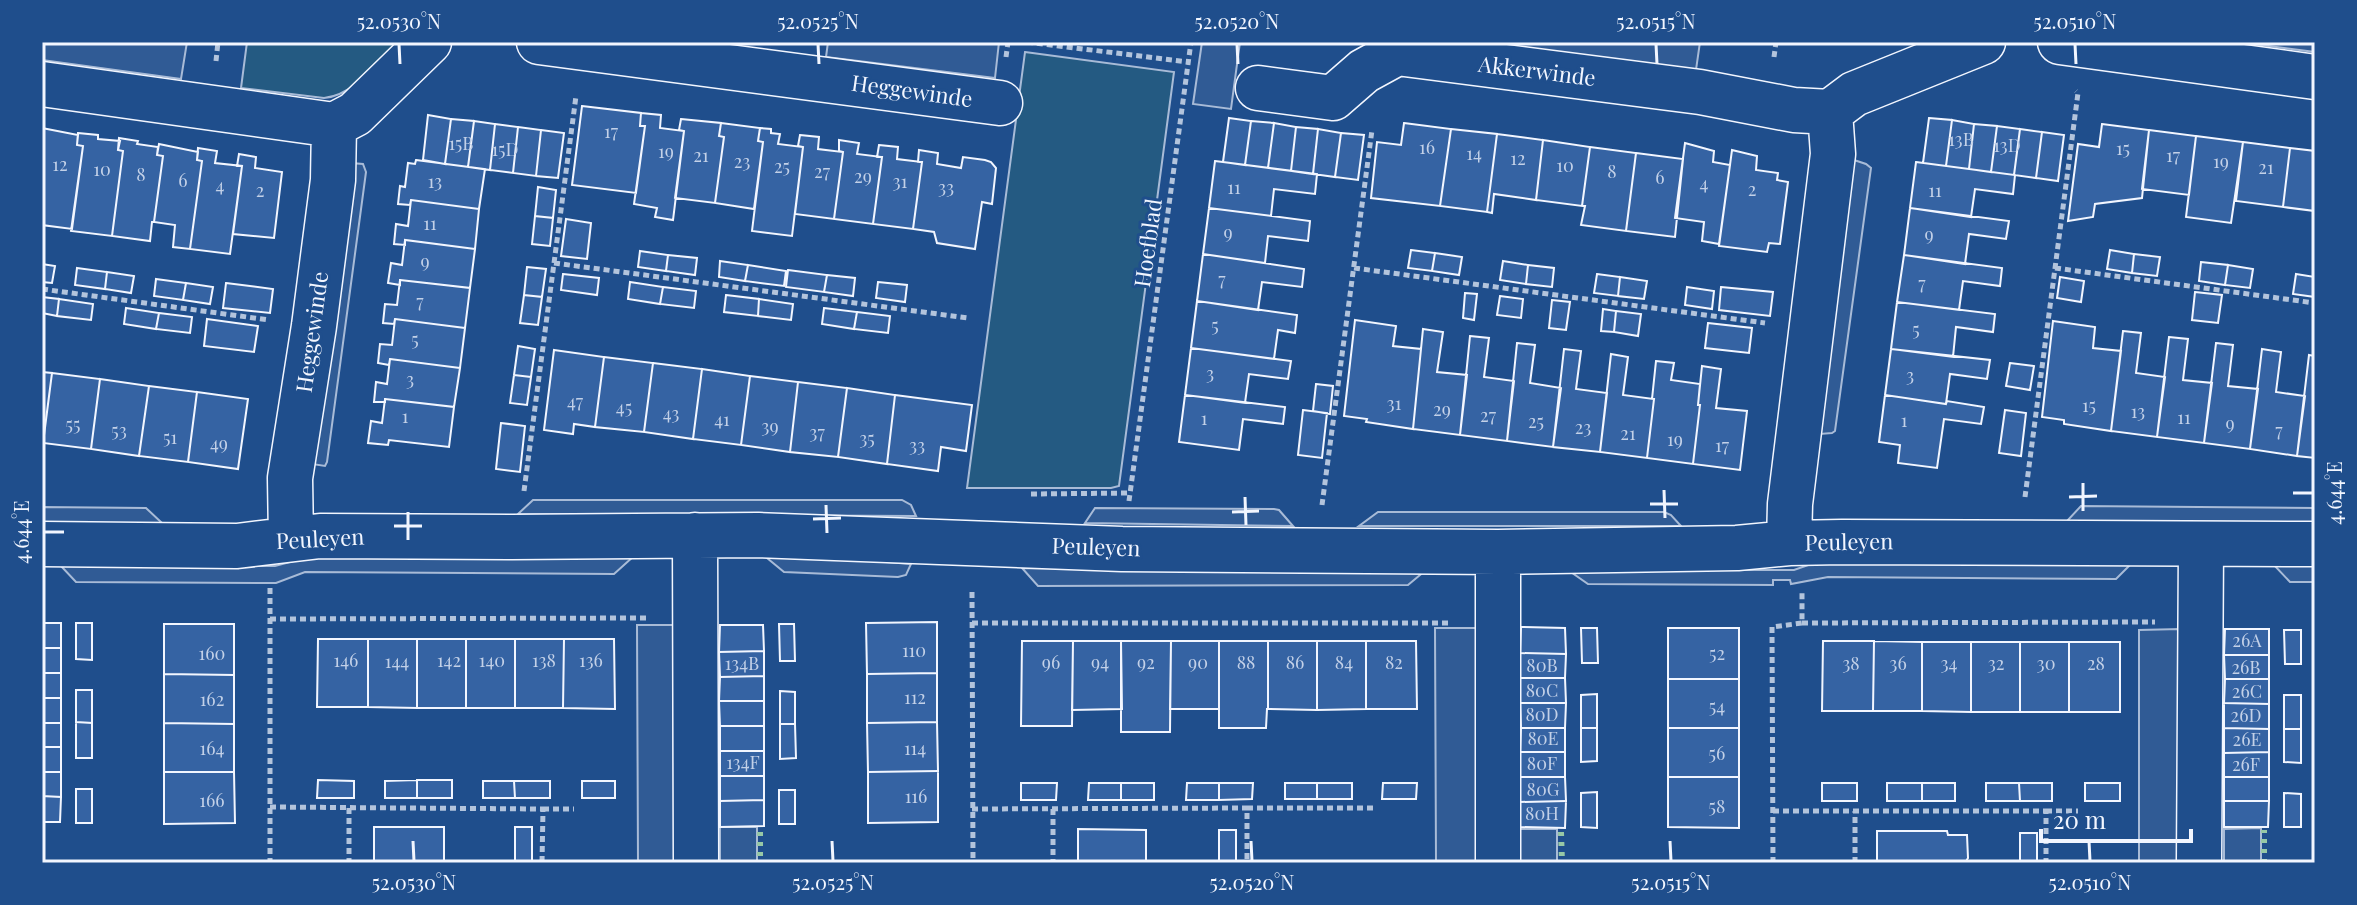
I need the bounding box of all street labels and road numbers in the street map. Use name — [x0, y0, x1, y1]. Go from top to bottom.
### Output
street label: Akkerwinde — [1476, 48, 1598, 92]
street label: Heggewinde — [850, 67, 975, 113]
street label: Hoefblad — [1126, 196, 1168, 289]
street label: Heggewinde — [288, 269, 334, 394]
street label: Peuleyen — [275, 521, 365, 555]
street label: Peuleyen — [1804, 525, 1894, 557]
street label: Peuleyen — [1051, 529, 1141, 563]

